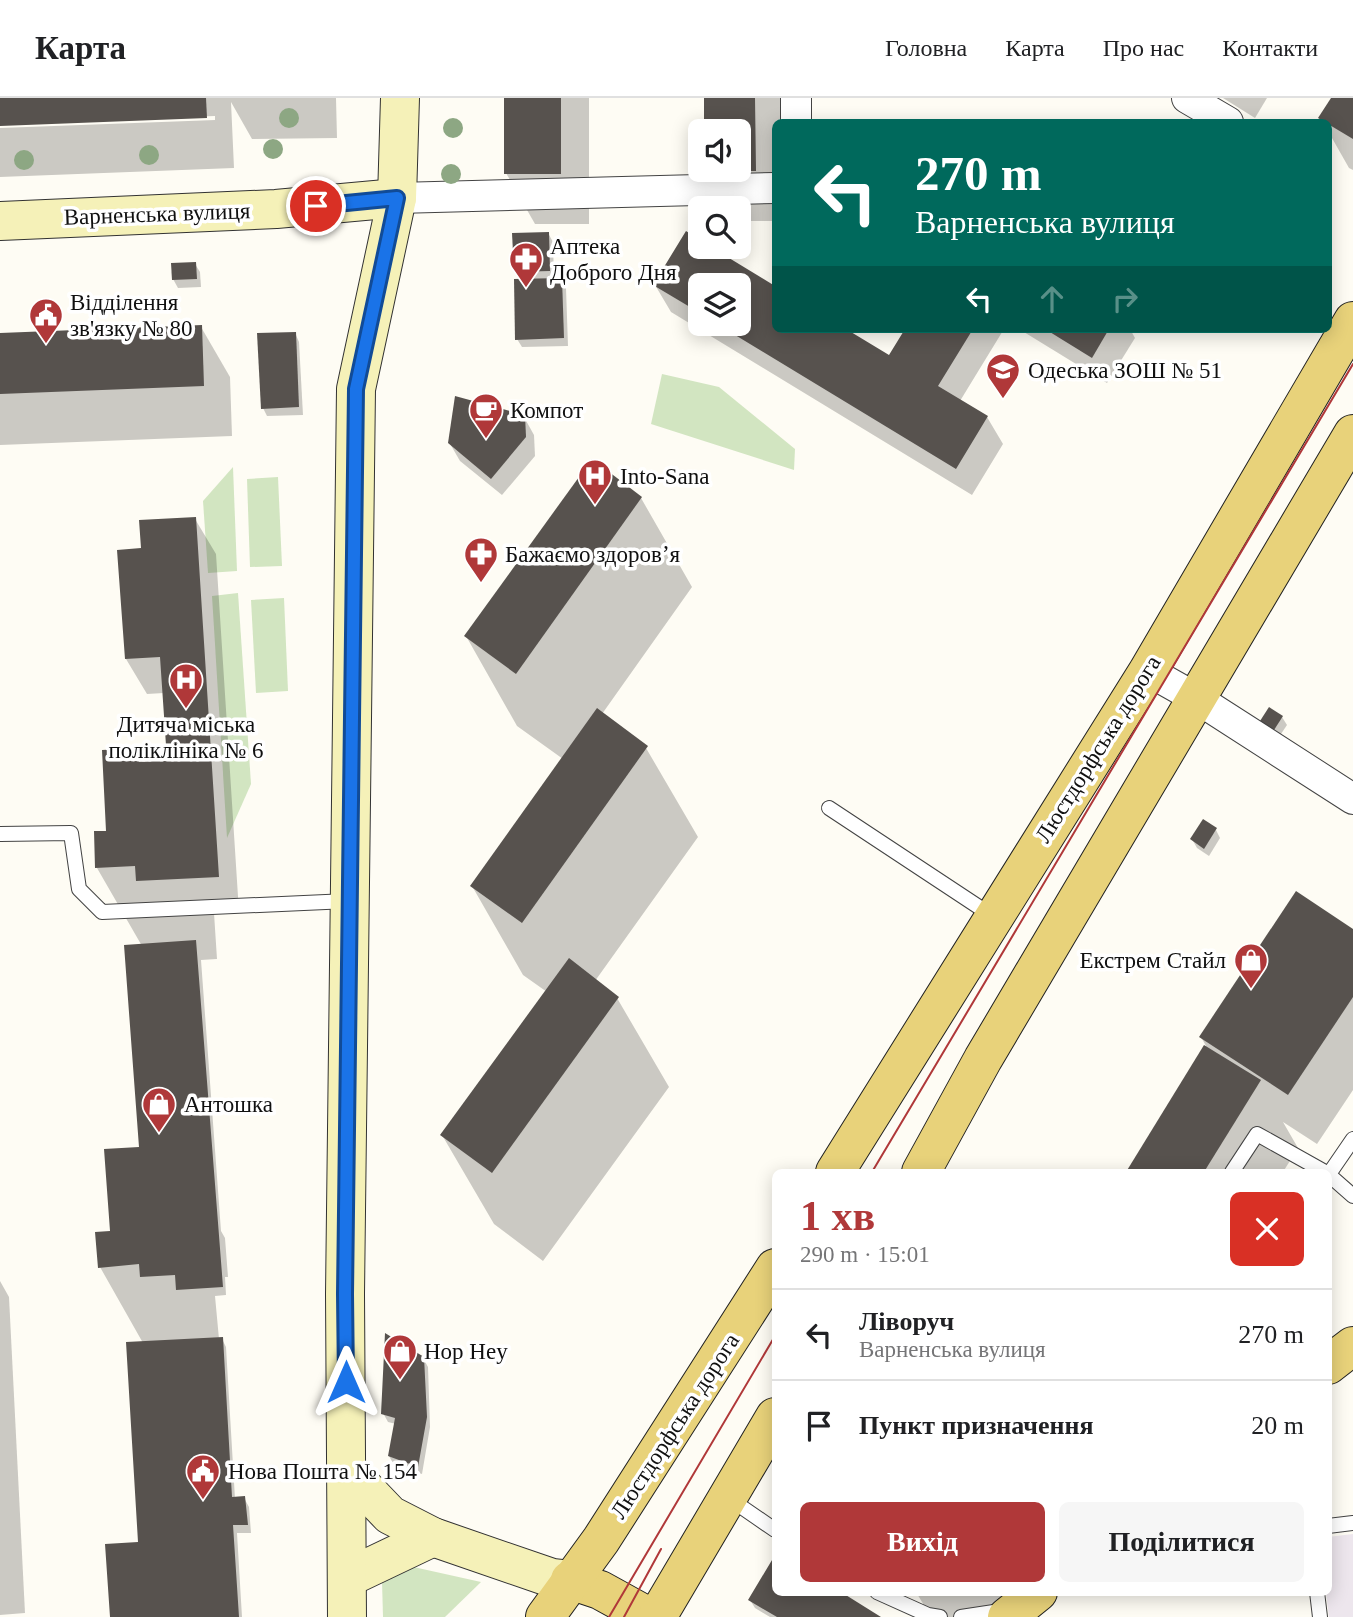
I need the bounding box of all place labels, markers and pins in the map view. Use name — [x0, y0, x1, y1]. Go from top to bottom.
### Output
pin — [286, 176, 346, 236]
place label: Аптека Доброго Дня — [550, 234, 677, 285]
pharmacy icon: Аптека Доброго Дня — [507, 240, 545, 289]
place label: Відділення зв'язку № 80 — [70, 290, 193, 341]
public building icon: Відділення зв'язку № 80 — [27, 296, 65, 345]
school or university icon: Одеська ЗОШ № 51 — [984, 351, 1022, 400]
place label: Одеська ЗОШ № 51 — [1028, 358, 1222, 383]
cafe icon: Компот — [467, 391, 505, 440]
place label: Компот — [510, 398, 583, 423]
hospital icon: Into-Sana — [576, 457, 614, 506]
place label: Into-Sana — [620, 464, 709, 489]
pharmacy icon: Бажаємо здоровʼя — [462, 535, 500, 584]
place label: Бажаємо здоровʼя — [505, 542, 681, 567]
hospital icon: Дитяча міська поліклініка № 6 — [167, 661, 205, 710]
place label: Дитяча міська поліклініка № 6 — [108, 712, 264, 763]
shop icon: Екстрем Стайл — [1232, 941, 1270, 990]
place label: Екстрем Стайл — [1079, 948, 1226, 973]
shop icon: Антошка — [140, 1085, 178, 1134]
place label: Антошка — [184, 1092, 273, 1117]
shop icon: Hop Hey — [381, 1332, 419, 1381]
place label: Hop Hey — [424, 1339, 508, 1364]
public building icon: Нова Пошта № 154 — [184, 1452, 222, 1501]
place label: Нова Пошта № 154 — [228, 1459, 417, 1484]

